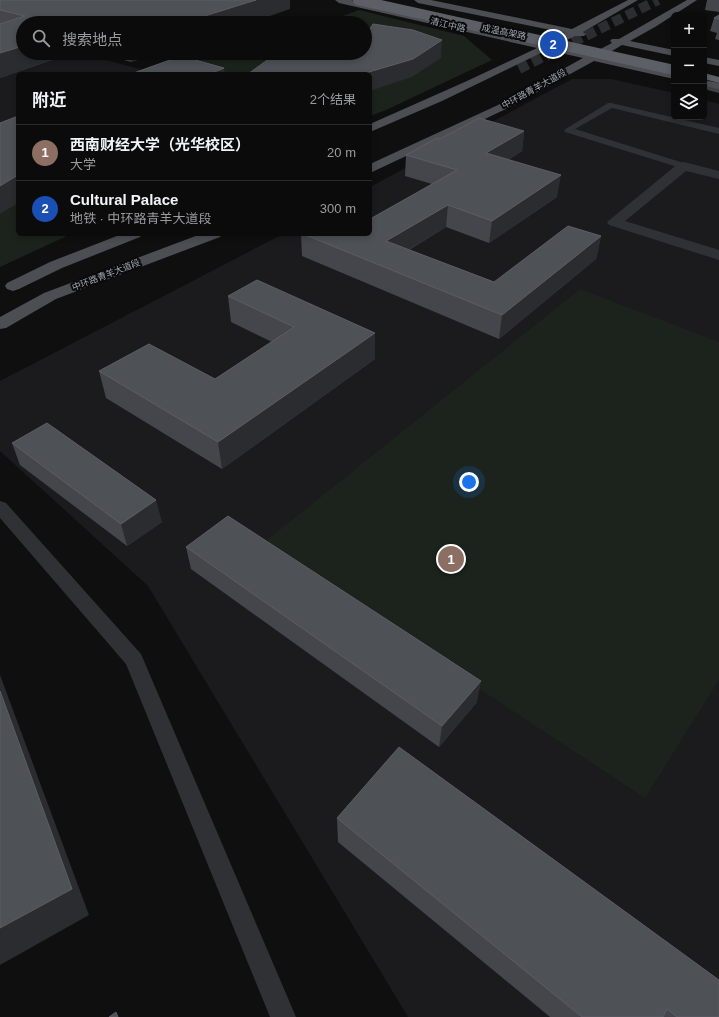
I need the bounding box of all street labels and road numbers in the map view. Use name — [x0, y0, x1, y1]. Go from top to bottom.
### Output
street label: 清江中路 — [429, 16, 467, 34]
street label: 成温高架路 — [481, 22, 527, 42]
street label: 中环路青羊大道段 — [500, 67, 568, 111]
street label: 中环路青羊大道段 — [71, 257, 141, 293]

